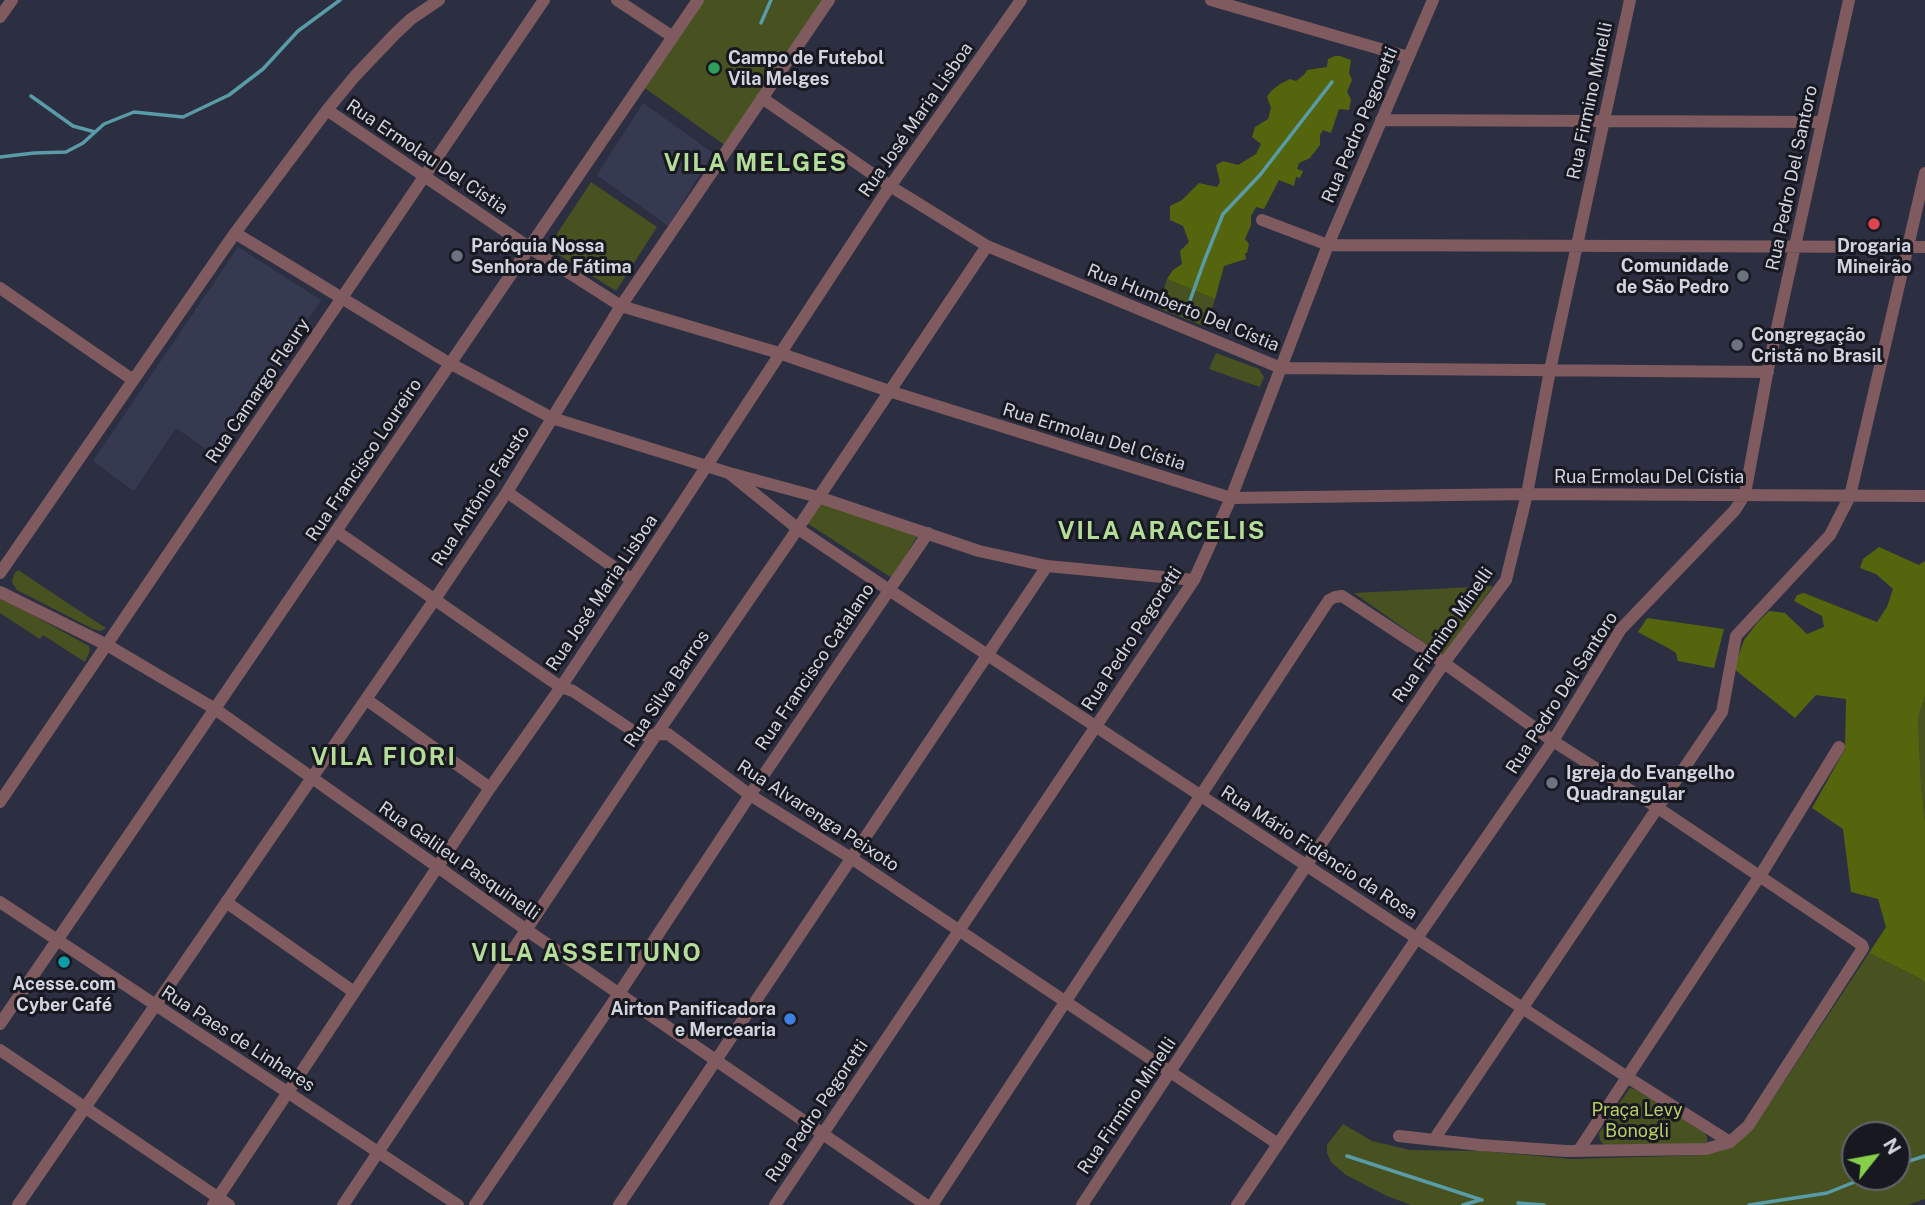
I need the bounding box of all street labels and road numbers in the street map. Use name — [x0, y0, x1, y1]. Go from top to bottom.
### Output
street label: Rua Firmino Minelli — [1563, 20, 1617, 182]
street label: Rua José Maria Lisboa — [854, 38, 978, 202]
street label: Rua Pedro Pegoretti — [1317, 44, 1403, 206]
street label: Rua Pedro Del Santoro — [1762, 83, 1822, 273]
street label: Rua Ermolau Del Cístia — [342, 95, 512, 219]
street label: Rua Humberto Del Cístia — [1084, 260, 1282, 356]
street label: Rua Camargo Fleury — [201, 314, 315, 468]
street label: Rua Francisco Loureiro — [301, 375, 427, 545]
street label: Rua Ermolau Del Cístia — [1000, 399, 1188, 475]
street label: Rua Antônio Fausto — [428, 422, 534, 570]
street label: Rua Ermolau Del Cístia — [1554, 466, 1744, 488]
street label: Rua José Maria Lisboa — [542, 511, 662, 675]
street label: Rua Pedro Pegoretti — [1077, 563, 1187, 715]
street label: Rua Firmino Minelli — [1388, 563, 1498, 707]
street label: Rua Francisco Catalano — [751, 579, 879, 755]
street label: Rua Pedro Del Santoro — [1501, 608, 1623, 778]
street label: Rua Silva Barros — [620, 626, 714, 752]
street label: Rua Alvarenga Peixoto — [733, 756, 903, 876]
street label: Rua Mário Fidêncio da Rosa — [1217, 781, 1421, 925]
street label: Rua Galileu Pasquinelli — [374, 797, 544, 925]
street label: Rua Paes de Linhares — [157, 981, 319, 1097]
street label: Rua Firmino Minelli — [1073, 1034, 1181, 1178]
street label: Rua Pedro Pegoretti — [761, 1036, 873, 1186]

